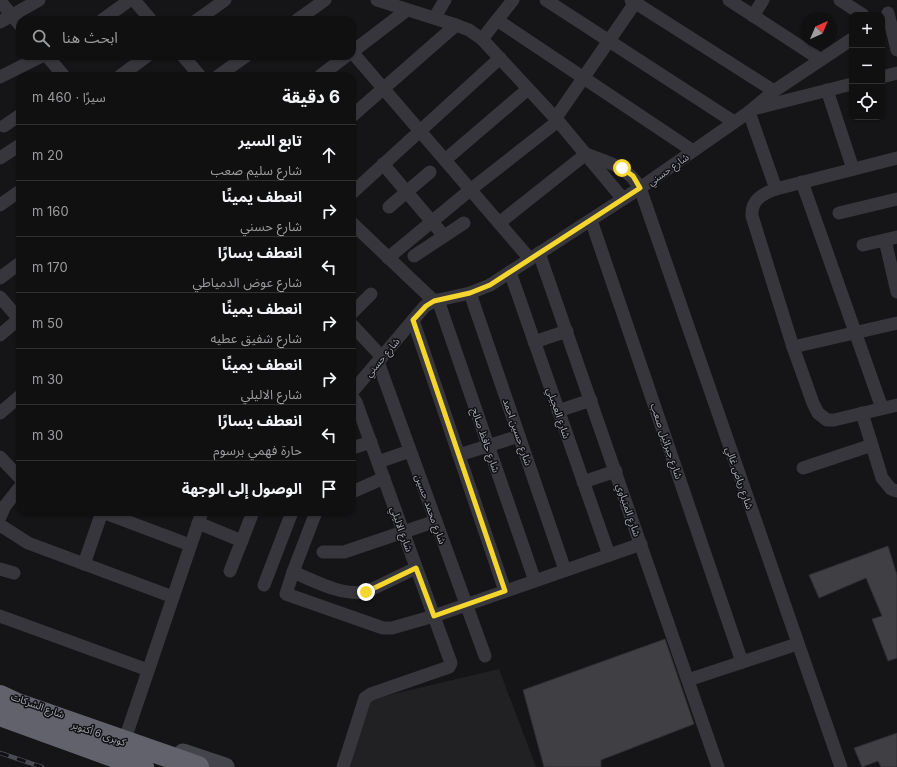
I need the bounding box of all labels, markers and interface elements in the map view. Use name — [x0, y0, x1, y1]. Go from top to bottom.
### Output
north arrow — [801, 12, 837, 48]
map controls — [849, 12, 885, 120]
button: + — [849, 12, 885, 48]
search box — [16, 16, 356, 60]
icon: search — [30, 27, 52, 49]
text: ابحث هنا — [62, 28, 118, 47]
button: − — [849, 48, 885, 84]
button: locate — [849, 84, 885, 120]
text: 6 دقيقة — [282, 87, 340, 107]
text: سيرًا · 460 m — [32, 89, 106, 105]
text: تابع السير — [238, 131, 302, 150]
icon: ahead — [318, 144, 340, 166]
text: 20 m — [32, 147, 63, 163]
street label: شارع حسني — [645, 150, 692, 189]
route start — [613, 159, 631, 177]
text: شارع سليم صعب — [210, 162, 302, 178]
text: انعطف يمينًا — [222, 187, 302, 206]
icon: right — [318, 200, 340, 222]
text: 160 m — [32, 203, 69, 219]
text: شارع حسني — [240, 218, 302, 234]
text: انعطف يسارًا — [218, 243, 302, 262]
icon: left — [318, 256, 340, 278]
text: 170 m — [32, 259, 68, 275]
text: شارع عوض الدمياطي — [192, 274, 302, 290]
text: انعطف يمينًا — [222, 299, 302, 318]
icon: right — [318, 312, 340, 334]
text: 50 m — [32, 315, 63, 331]
text: شارع شفيق عطيه — [210, 330, 302, 346]
street label: شارع حسني — [362, 335, 404, 381]
text: انعطف يمينًا — [222, 355, 302, 374]
icon: right — [318, 368, 340, 390]
text: 30 m — [32, 371, 63, 387]
text: شارع الاليلي — [241, 386, 302, 402]
street label: شارع العجيلي — [543, 386, 573, 441]
street label: شارع حسين احمد — [499, 397, 535, 468]
street label: شارع جبرائيل صعب — [647, 401, 686, 481]
street label: شارع حافظ صالح — [467, 406, 503, 475]
text: انعطف يسارًا — [218, 411, 302, 430]
icon: left — [318, 424, 340, 446]
text: 30 m — [32, 427, 63, 443]
text: حارة فهمي برسوم — [213, 442, 302, 458]
street label: شارع رياض غالي — [721, 445, 756, 512]
street label: شارع محمد حسين — [411, 473, 449, 546]
icon: arrive — [318, 478, 340, 500]
text: الوصول إلى الوجهة — [182, 479, 302, 498]
street label: شارع المنياوي — [612, 482, 644, 539]
street label: شارع الاليلي — [386, 505, 416, 554]
route end — [357, 583, 375, 601]
street label: شارع الشركات — [9, 690, 67, 722]
street label: كوبرى 6 أكتوبر — [69, 718, 128, 749]

